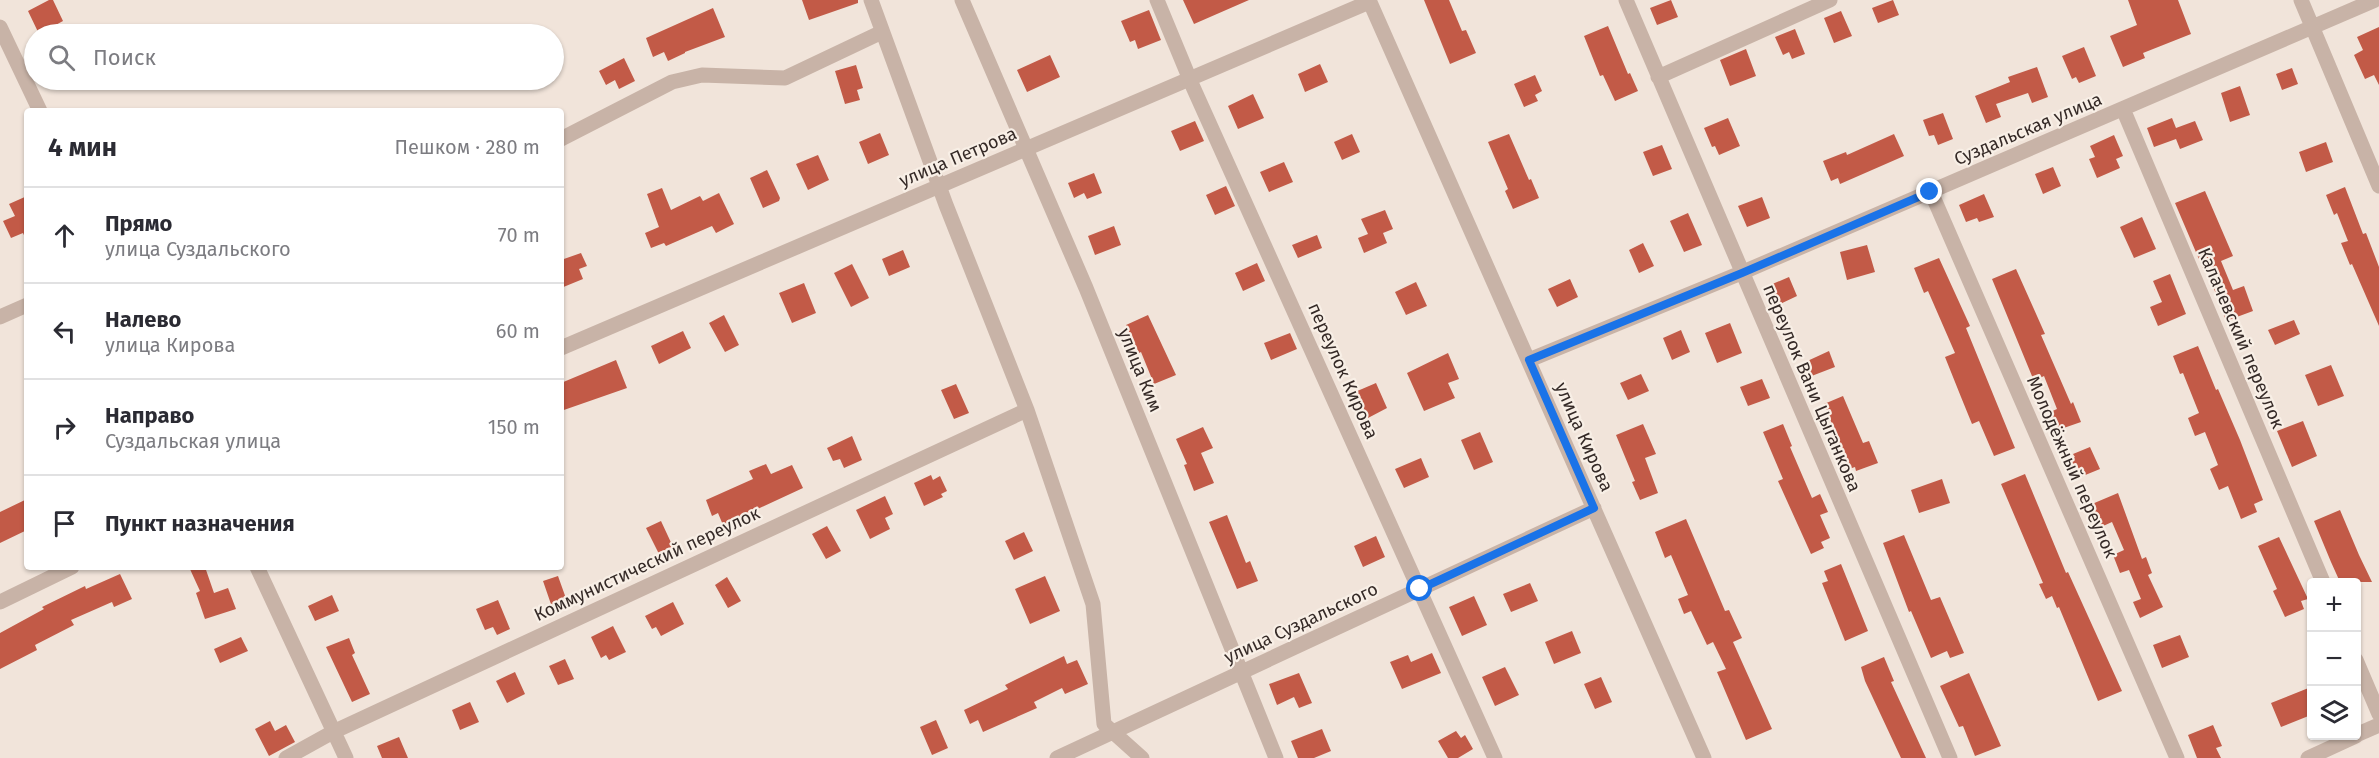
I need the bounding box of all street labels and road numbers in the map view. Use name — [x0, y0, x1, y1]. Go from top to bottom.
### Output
street label: Суздальская улица — [1951, 88, 2105, 170]
street label: улица Петрова — [896, 122, 1020, 192]
street label: Калачевский переулок — [2193, 244, 2289, 432]
street label: переулок Вани Цыганкова — [1758, 281, 1866, 495]
street label: переулок Кирова — [1303, 299, 1383, 443]
street label: улица Ким — [1113, 325, 1167, 415]
street label: Молодёжный переулок — [2022, 373, 2122, 562]
street label: улица Кирова — [1550, 379, 1618, 495]
street label: Коммунистический переулок — [531, 502, 764, 626]
street label: улица Суздальского — [1221, 578, 1381, 668]

